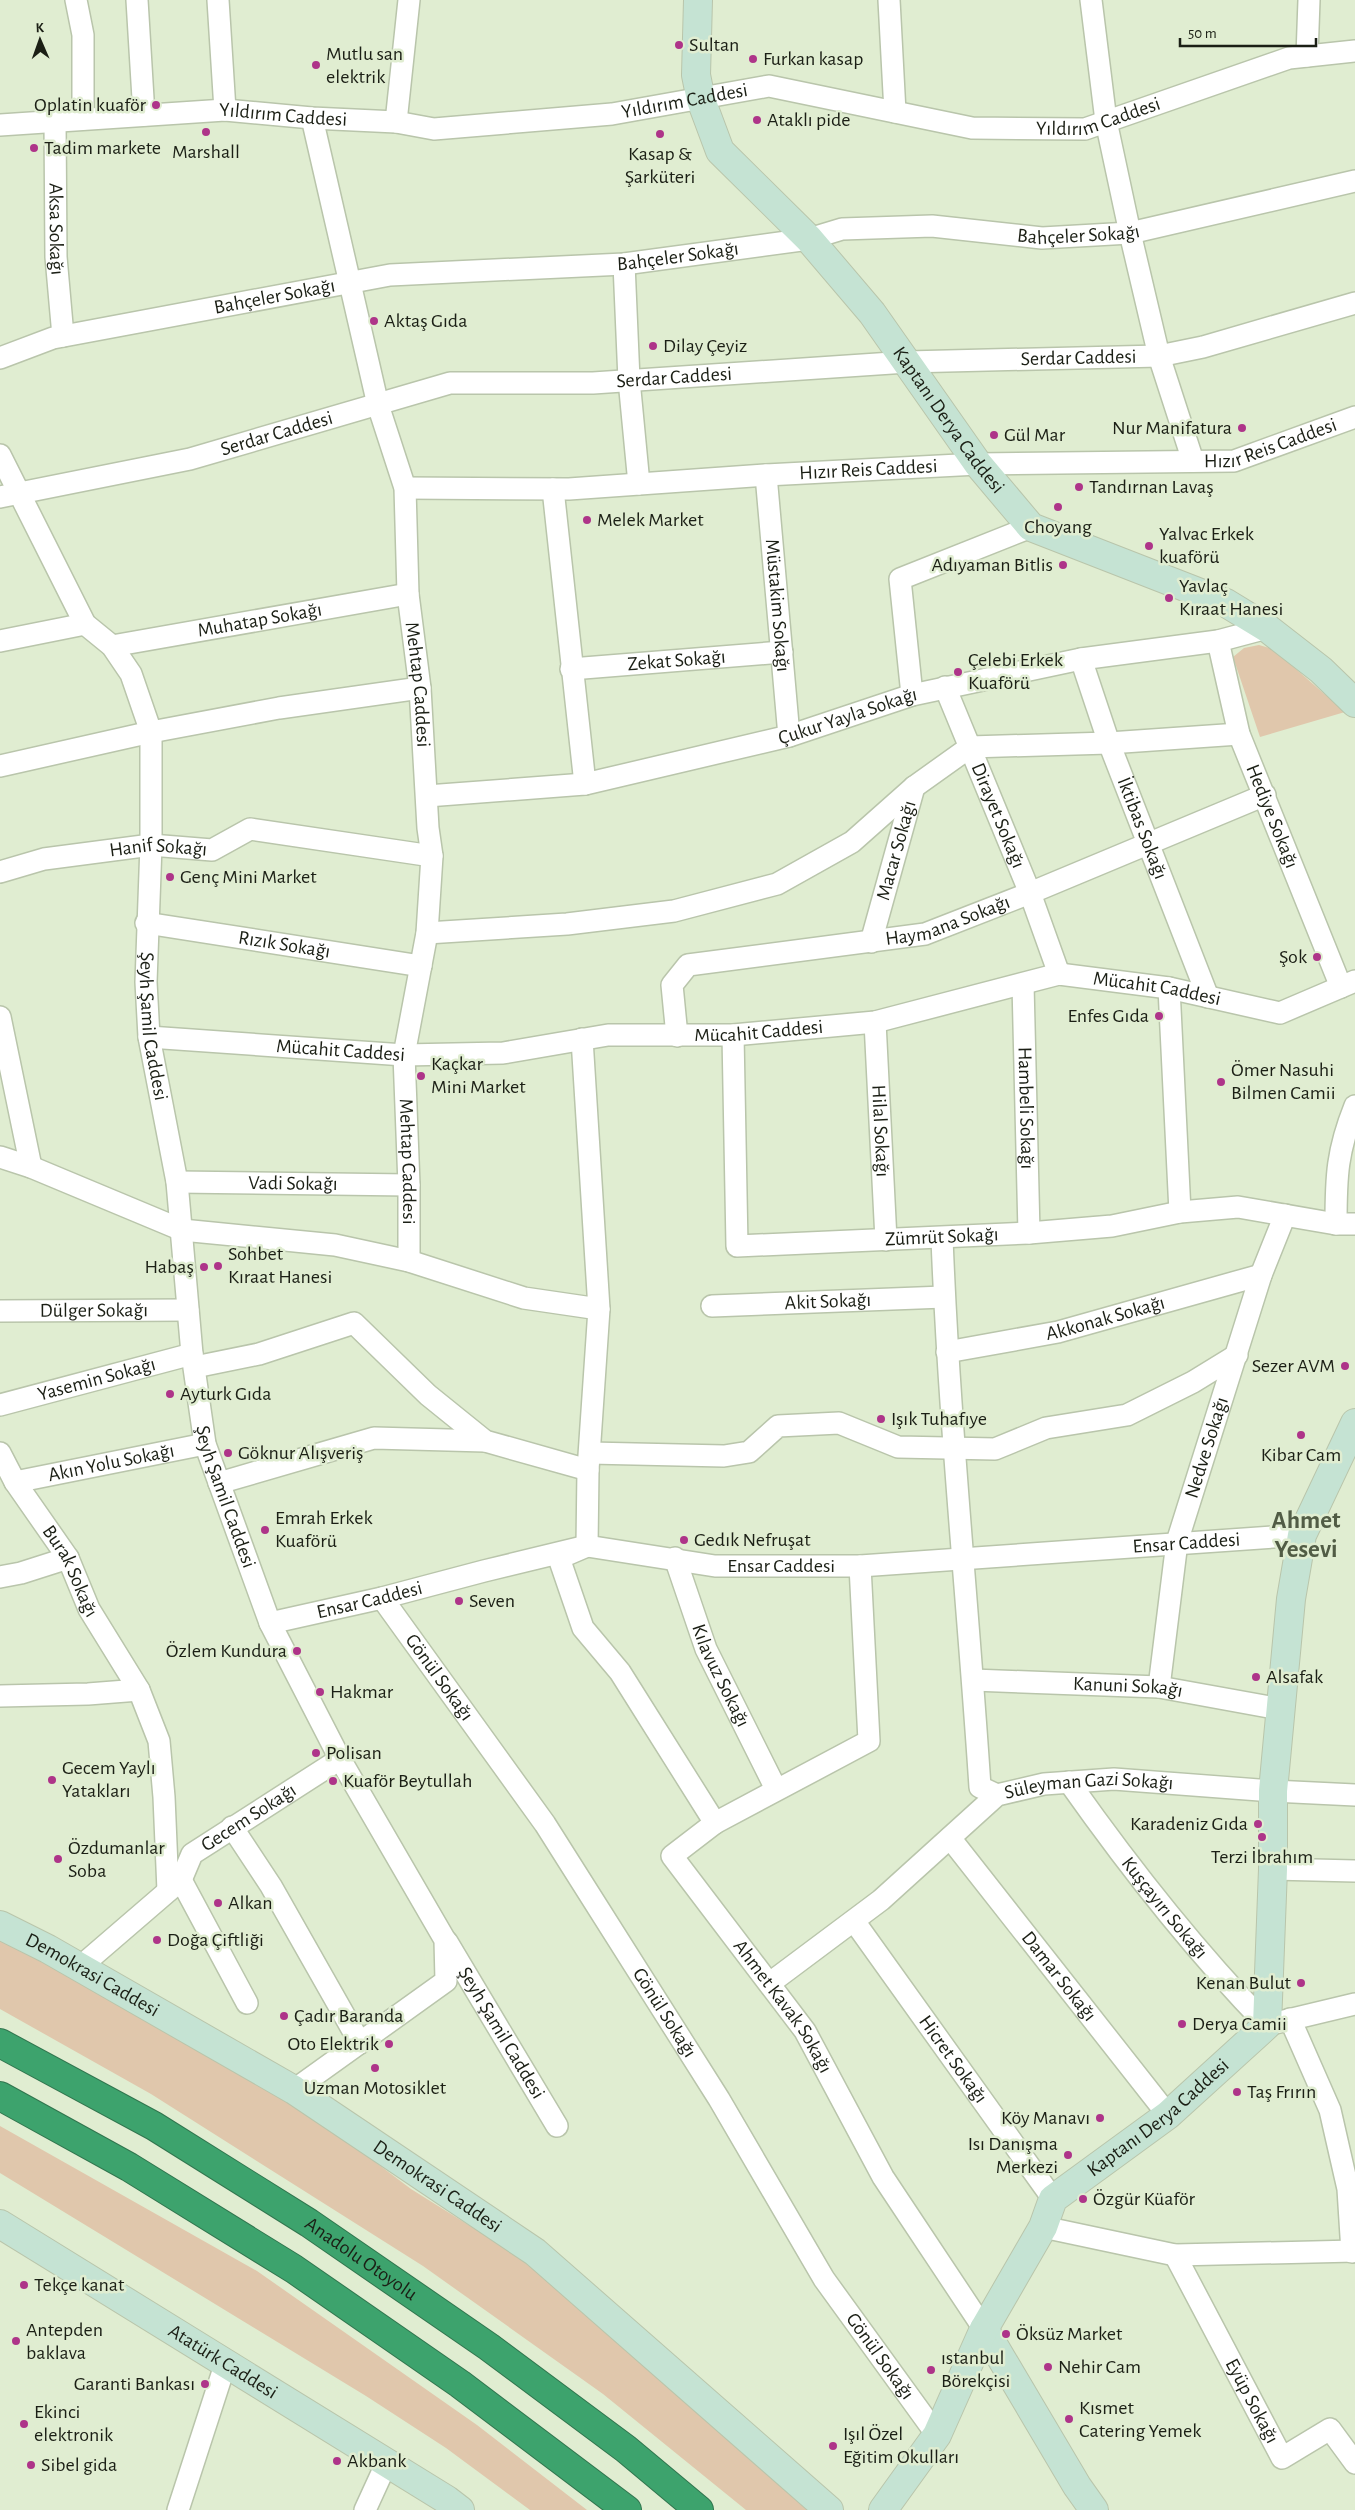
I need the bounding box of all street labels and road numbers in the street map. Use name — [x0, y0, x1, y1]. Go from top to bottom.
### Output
street label: Yıldırım Caddesi — [620, 80, 749, 122]
street label: Yıldırım Caddesi — [1036, 94, 1163, 139]
street label: Yıldırım Caddesi — [219, 100, 348, 130]
street label: Aksa Sokağı — [45, 183, 68, 276]
street label: Bahçeler Sokağı — [1016, 221, 1142, 248]
street label: Bahçeler Sokağı — [616, 239, 740, 274]
street label: Bahçeler Sokağı — [212, 275, 337, 318]
street label: Kaptanı Derya Caddesi — [889, 343, 1008, 497]
street label: Serdar Caddesi — [1020, 347, 1137, 369]
street label: Serdar Caddesi — [616, 364, 733, 391]
street label: Serdar Caddesi — [218, 408, 335, 460]
street label: Hızır Reis Caddesi — [1204, 415, 1339, 471]
street label: Hızır Reis Caddesi — [799, 456, 938, 483]
street label: Müstakim Sokağı — [762, 538, 793, 673]
street label: Muhatap Sokağı — [196, 599, 323, 641]
street label: Mehtap Caddesi — [402, 621, 433, 748]
street label: Zekat Sokağı — [627, 647, 727, 674]
street label: Çukur Yayla Sokağı — [776, 684, 919, 748]
street label: Dirayet Sokağı — [967, 760, 1029, 871]
street label: Hediye Sokağı — [1242, 761, 1302, 871]
street label: İktibas Sokağı — [1113, 775, 1171, 882]
street label: Macar Sokağı — [873, 798, 920, 903]
street label: Hanif Sokağı — [108, 835, 208, 860]
street label: Haymana Sokağı — [884, 892, 1013, 949]
street label: Rızık Sokağı — [237, 928, 332, 962]
street label: Şeyh Şamil Caddesi — [136, 952, 171, 1102]
street label: Mücahit Caddesi — [1092, 968, 1223, 1009]
street label: Mücahit Caddesi — [694, 1017, 824, 1045]
street label: Mücahit Caddesi — [275, 1036, 406, 1065]
street label: Hambeli Sokağı — [1015, 1047, 1037, 1169]
street label: Hilal Sokağı — [868, 1084, 893, 1178]
street label: Mehtap Caddesi — [396, 1098, 419, 1225]
street label: Vadi Sokağı — [248, 1173, 338, 1194]
street label: Zümrüt Sokağı — [884, 1224, 999, 1249]
street label: Akit Sokağı — [784, 1290, 872, 1313]
street label: Akkonak Sokağı — [1044, 1292, 1167, 1344]
street label: Dülger Sokağı — [40, 1300, 148, 1321]
street label: Yasemin Sokağı — [36, 1354, 158, 1405]
street label: Nedve Sokağı — [1181, 1395, 1232, 1501]
street label: Şeyh Şamil Caddesi — [192, 1424, 259, 1571]
street label: Akın Yolu Sokağı — [46, 1440, 176, 1485]
street label: Burak Sokağı — [38, 1522, 102, 1621]
street label: Ensar Caddesi — [1132, 1529, 1241, 1557]
street label: Ensar Caddesi — [727, 1556, 835, 1576]
street label: Ensar Caddesi — [315, 1578, 424, 1622]
street label: Kılavuz Sokağı — [688, 1621, 753, 1730]
street label: Gönül Sokağı — [402, 1630, 477, 1724]
street label: Kanuni Sokağı — [1073, 1674, 1184, 1701]
street label: Süleyman Gazi Sokağı — [1002, 1769, 1174, 1803]
street label: Gecem Sokağı — [198, 1780, 300, 1855]
street label: Kuşçayırı Sokağı — [1118, 1853, 1211, 1962]
street label: Damar Sokağı — [1018, 1928, 1100, 2025]
street label: Demokrasi Caddesi — [22, 1929, 163, 2021]
street label: Ahmet Kavak Sokağı — [730, 1936, 836, 2076]
street label: Şeyh Şamil Caddesi — [454, 1964, 548, 2102]
street label: Gönül Sokağı — [629, 1965, 700, 2061]
street label: Hicret Sokağı — [915, 2012, 991, 2107]
street label: Kaptanı Derya Caddesi — [1084, 2055, 1233, 2180]
street label: Demokrasi Caddesi — [370, 2136, 505, 2237]
street label: Anadolu Otoyolu — [301, 2213, 421, 2304]
street label: Gönül Sokağı — [842, 2309, 918, 2403]
street label: Atatürk Caddesi — [165, 2321, 281, 2403]
street label: Eyüp Sokağı — [1221, 2355, 1282, 2447]

